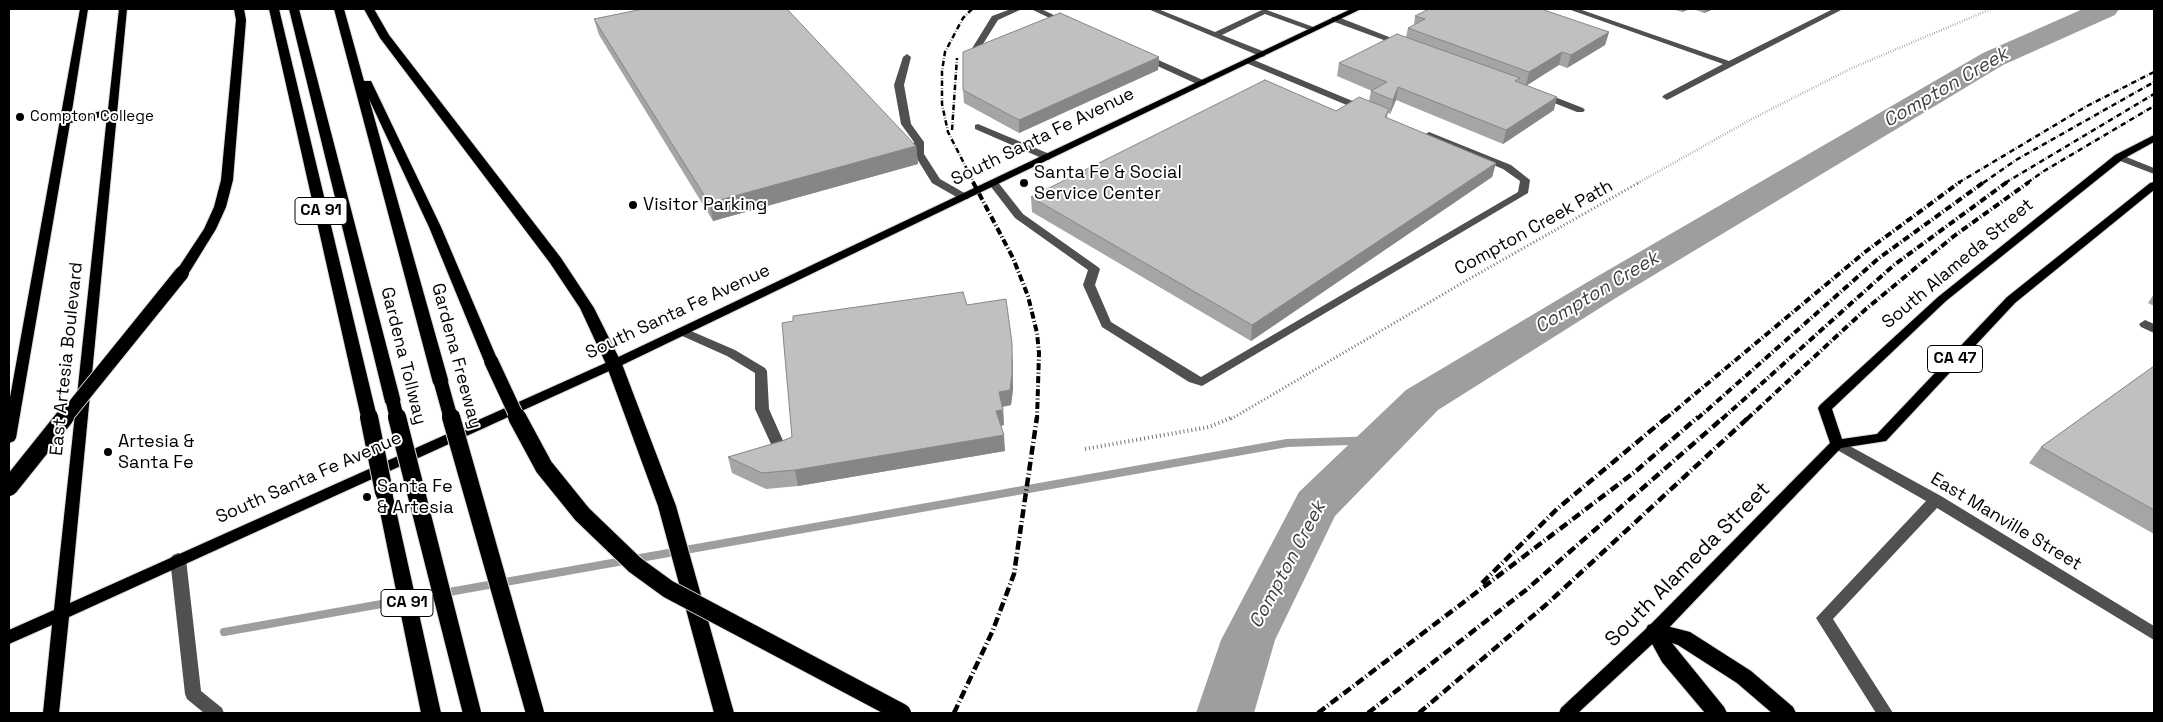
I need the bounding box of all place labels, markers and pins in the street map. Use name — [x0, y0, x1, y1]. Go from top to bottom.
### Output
place label: Compton College — [30, 108, 154, 126]
marker: Compton College — [14, 111, 26, 123]
place label: Santa Fe & Social Service Center — [1034, 162, 1182, 204]
marker: Santa Fe & Social Service Center — [1018, 177, 1030, 189]
place label: Visitor Parking — [643, 194, 767, 216]
marker: Visitor Parking — [627, 199, 639, 211]
place label: Artesia & Santa Fe — [118, 431, 194, 474]
marker: Artesia & Santa Fe — [102, 446, 114, 458]
place label: Santa Fe & Artesia — [377, 476, 453, 518]
marker: Santa Fe & Artesia — [361, 491, 373, 503]

